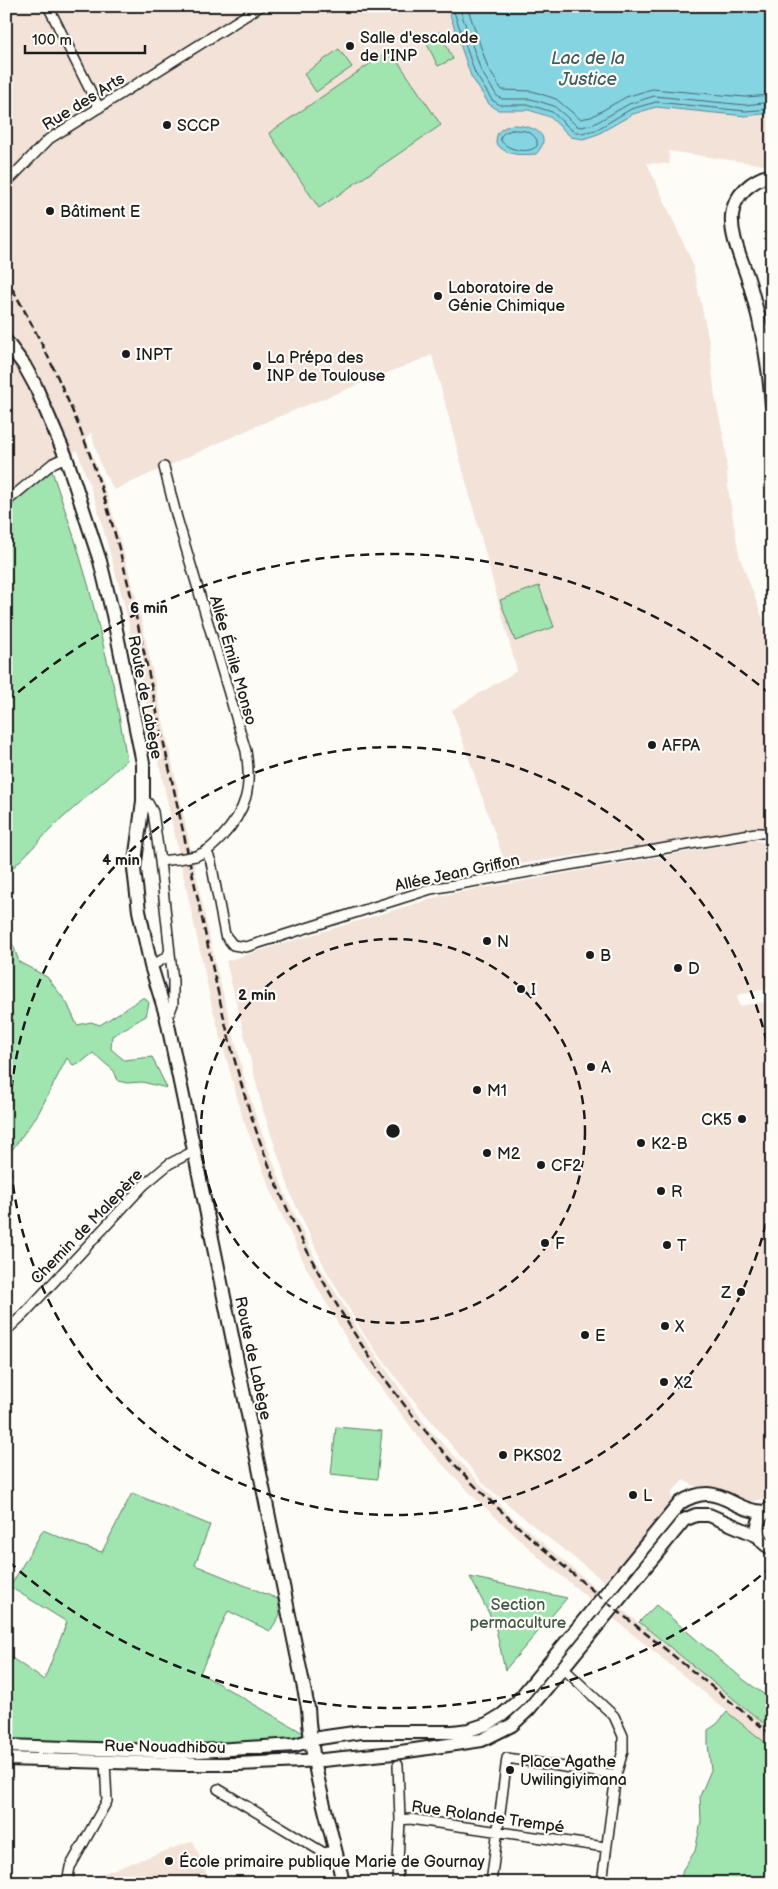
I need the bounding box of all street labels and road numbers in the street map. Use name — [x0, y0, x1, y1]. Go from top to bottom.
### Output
street label: Rue des Arts — [39, 69, 128, 135]
street label: Allée Émile Monso — [205, 593, 262, 727]
street label: Route de Labège — [123, 634, 166, 761]
street label: Allée Jean Griffon — [393, 851, 521, 896]
street label: Chemin de Malepère — [27, 1165, 147, 1289]
street label: Route de Labège — [230, 1295, 275, 1422]
street label: Rue Nouadhibou — [104, 1737, 226, 1758]
street label: Rue Rolande Trempé — [410, 1797, 566, 1838]

